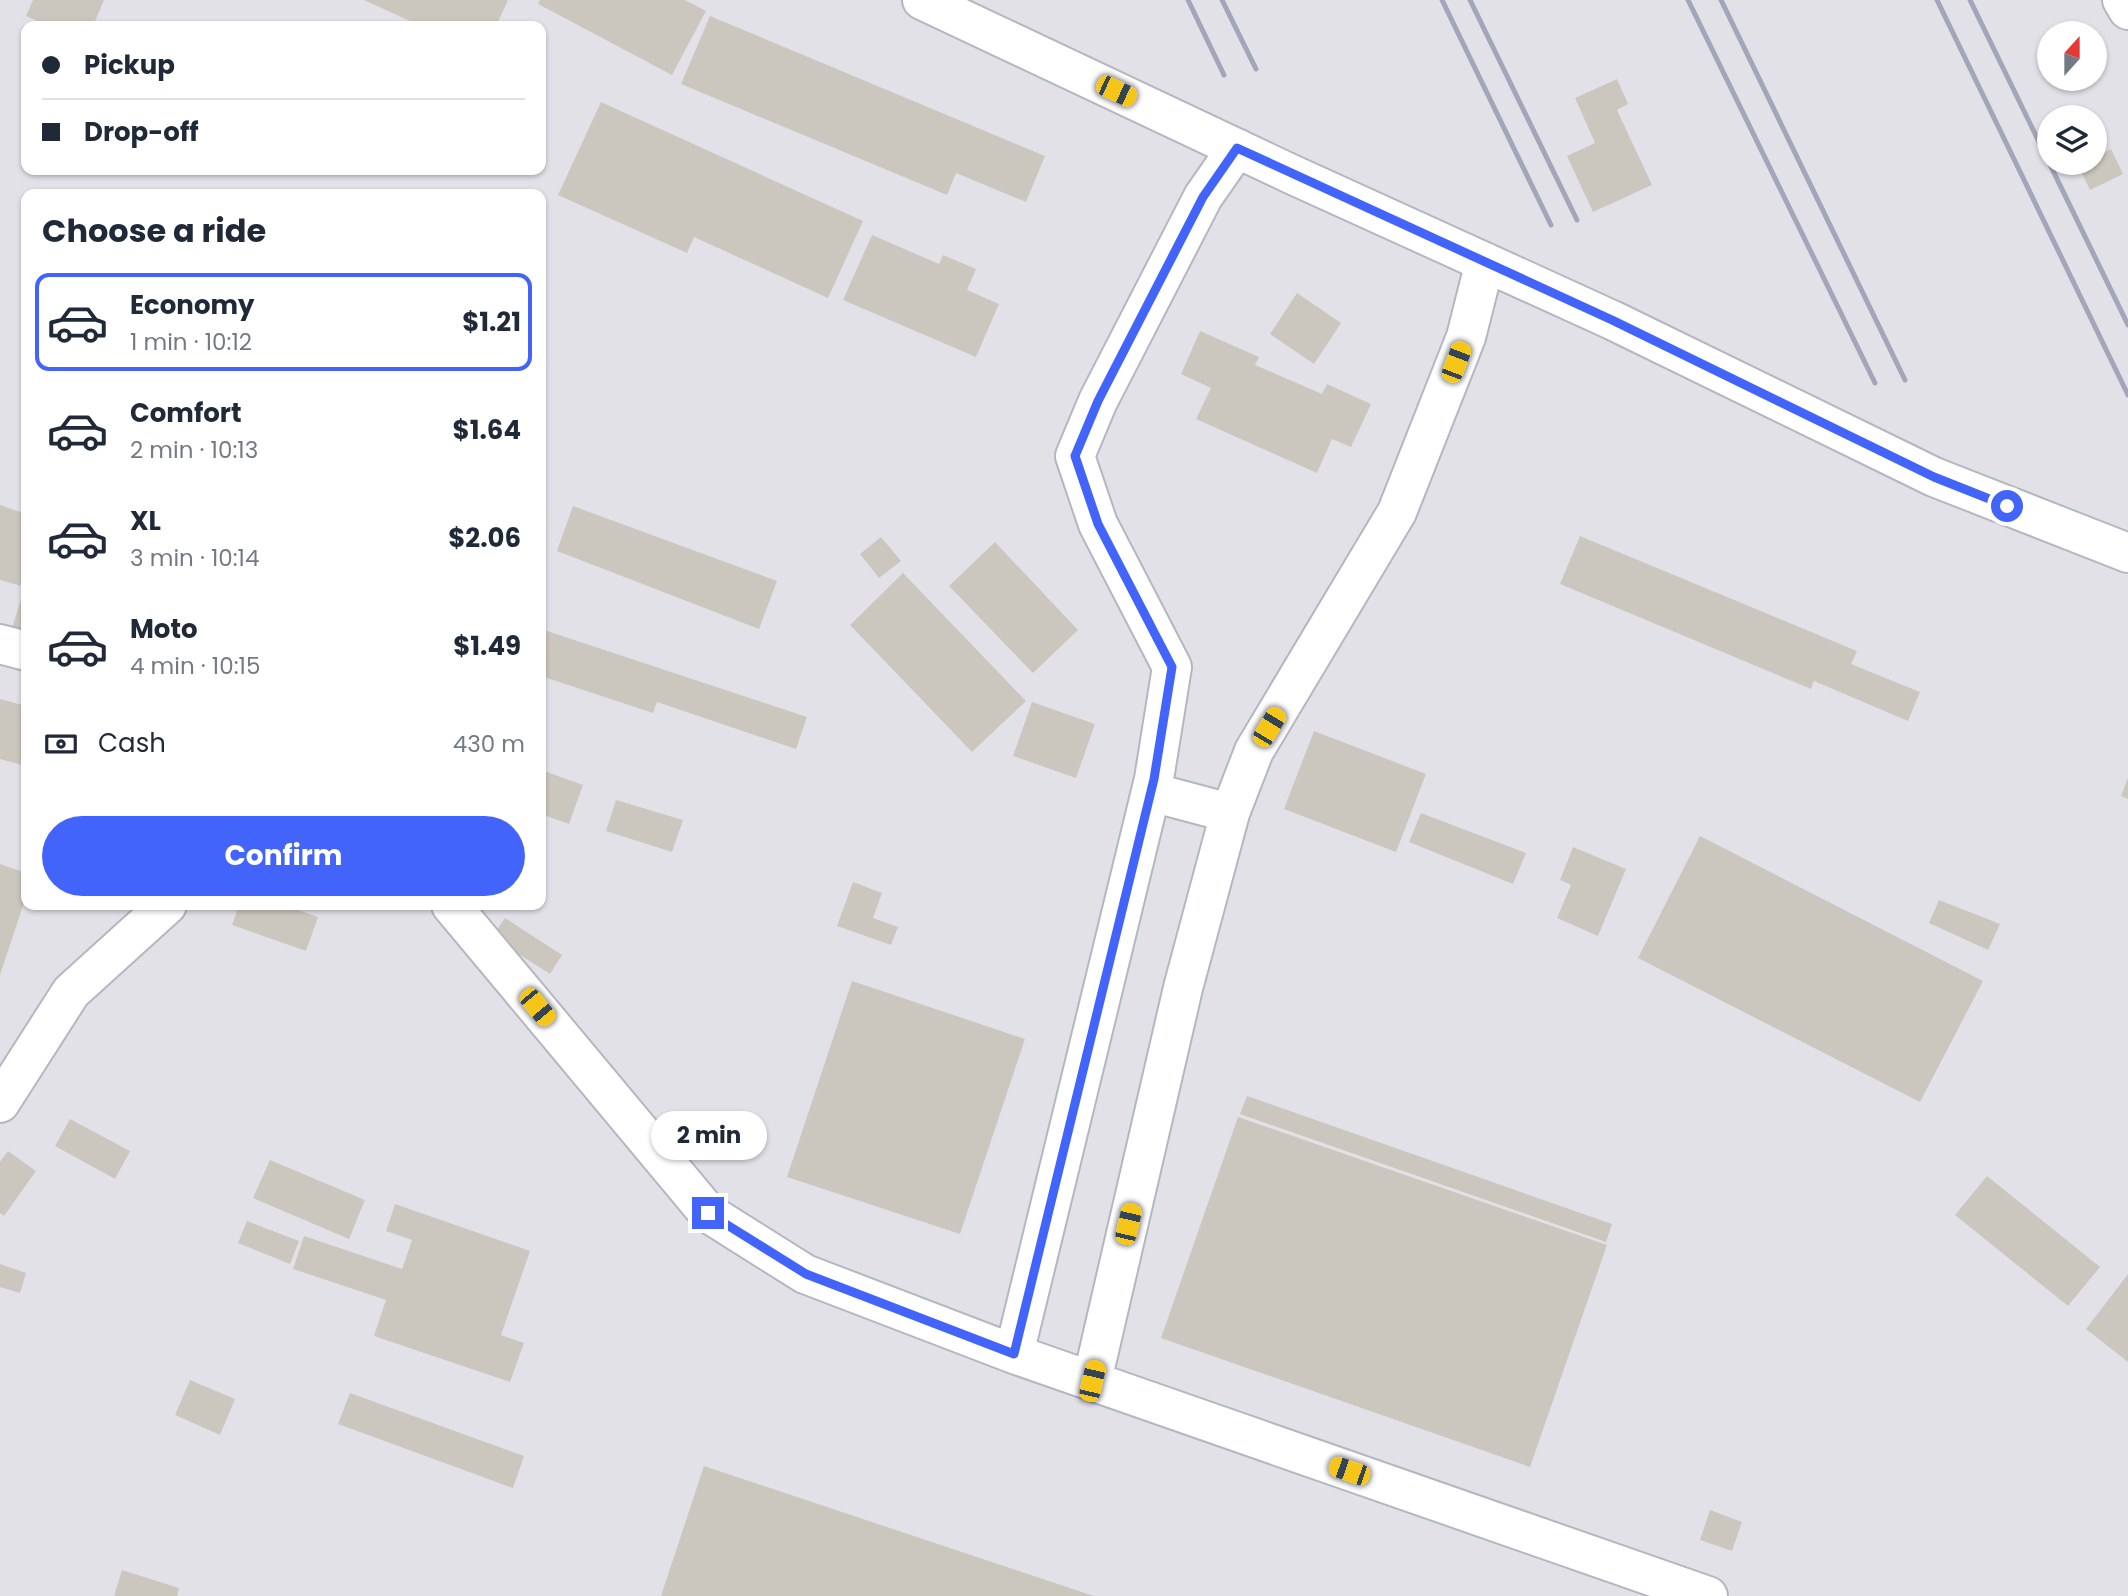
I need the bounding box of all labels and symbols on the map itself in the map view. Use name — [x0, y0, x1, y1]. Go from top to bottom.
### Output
north arrow — [2037, 21, 2107, 91]
car — [1093, 73, 1140, 109]
car — [1439, 339, 1474, 385]
route start — [1991, 490, 2023, 522]
car — [1250, 704, 1289, 750]
car — [516, 984, 559, 1030]
callout: 2 min — [650, 1112, 766, 1160]
route end — [692, 1197, 724, 1229]
car — [1114, 1201, 1143, 1247]
car — [1078, 1358, 1107, 1404]
car — [1326, 1454, 1373, 1488]

